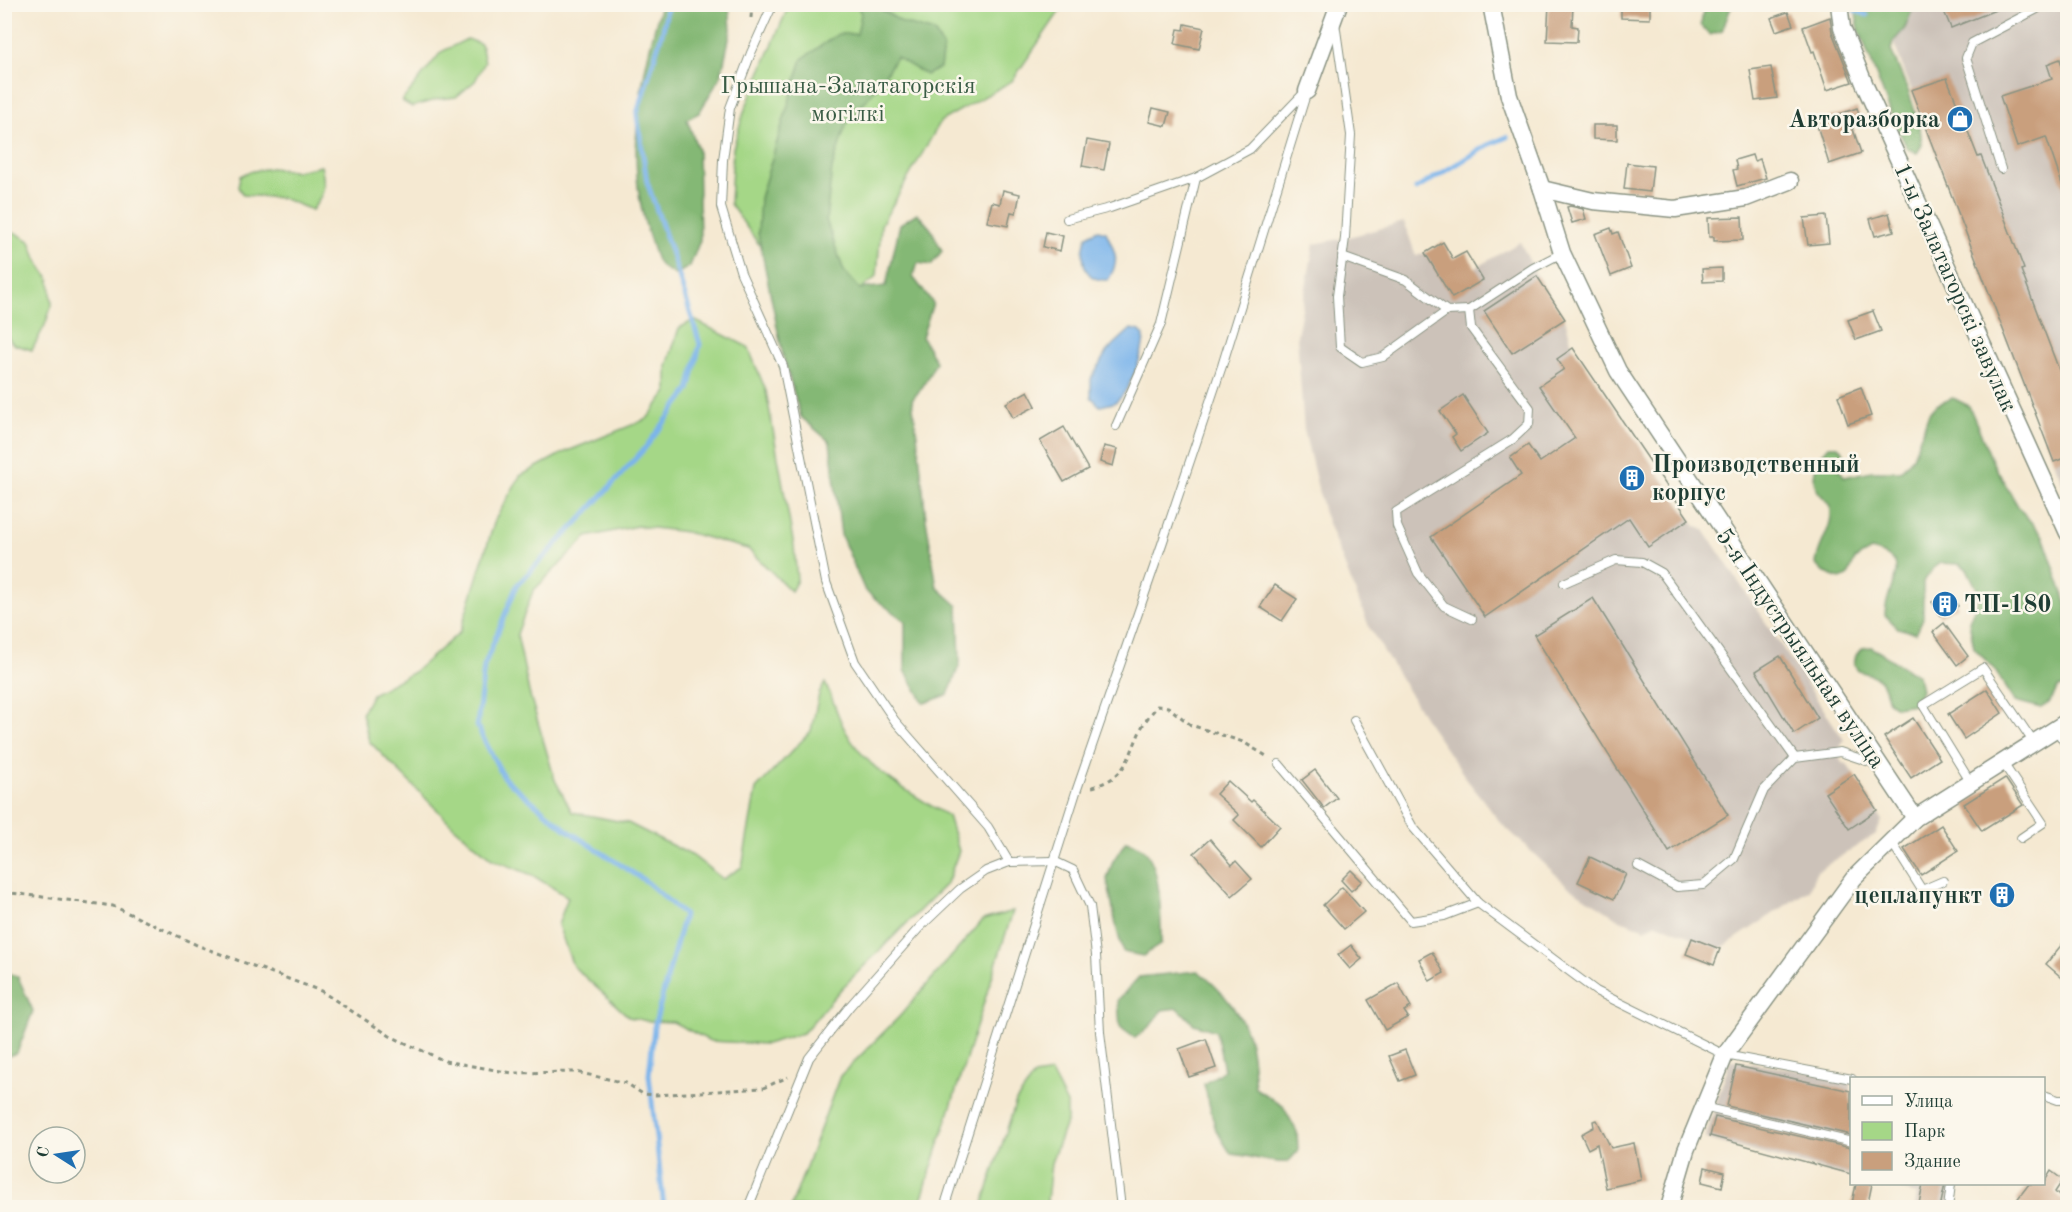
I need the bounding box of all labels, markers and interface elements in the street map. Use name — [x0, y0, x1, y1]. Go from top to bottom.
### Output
park label: Грышана-Залатагорскія могілкі — [720, 75, 976, 127]
shop icon: Авторазборка — [1945, 104, 1975, 134]
place label: Авторазборка — [1788, 109, 1940, 133]
street label: 1-ы Залатагорскі завулак — [1888, 160, 2020, 416]
place label: Производственный корпус — [1652, 454, 1860, 506]
building icon: Производственный корпус — [1617, 463, 1647, 493]
street label: 5-я Індустрыяльная вуліца — [1710, 525, 1889, 773]
building icon: ТП-180 — [1930, 589, 1960, 619]
place label: ТП-180 — [1964, 594, 2051, 618]
building icon: цеплапункт — [1987, 880, 2017, 910]
place label: цеплапункт — [1854, 885, 1982, 909]
legend — [1850, 1077, 2045, 1185]
text: Улица — [1904, 1093, 1953, 1111]
text: Парк — [1904, 1123, 1945, 1141]
north arrow — [27, 1125, 87, 1185]
text: С — [35, 1145, 53, 1159]
text: Здание — [1904, 1153, 1961, 1171]

